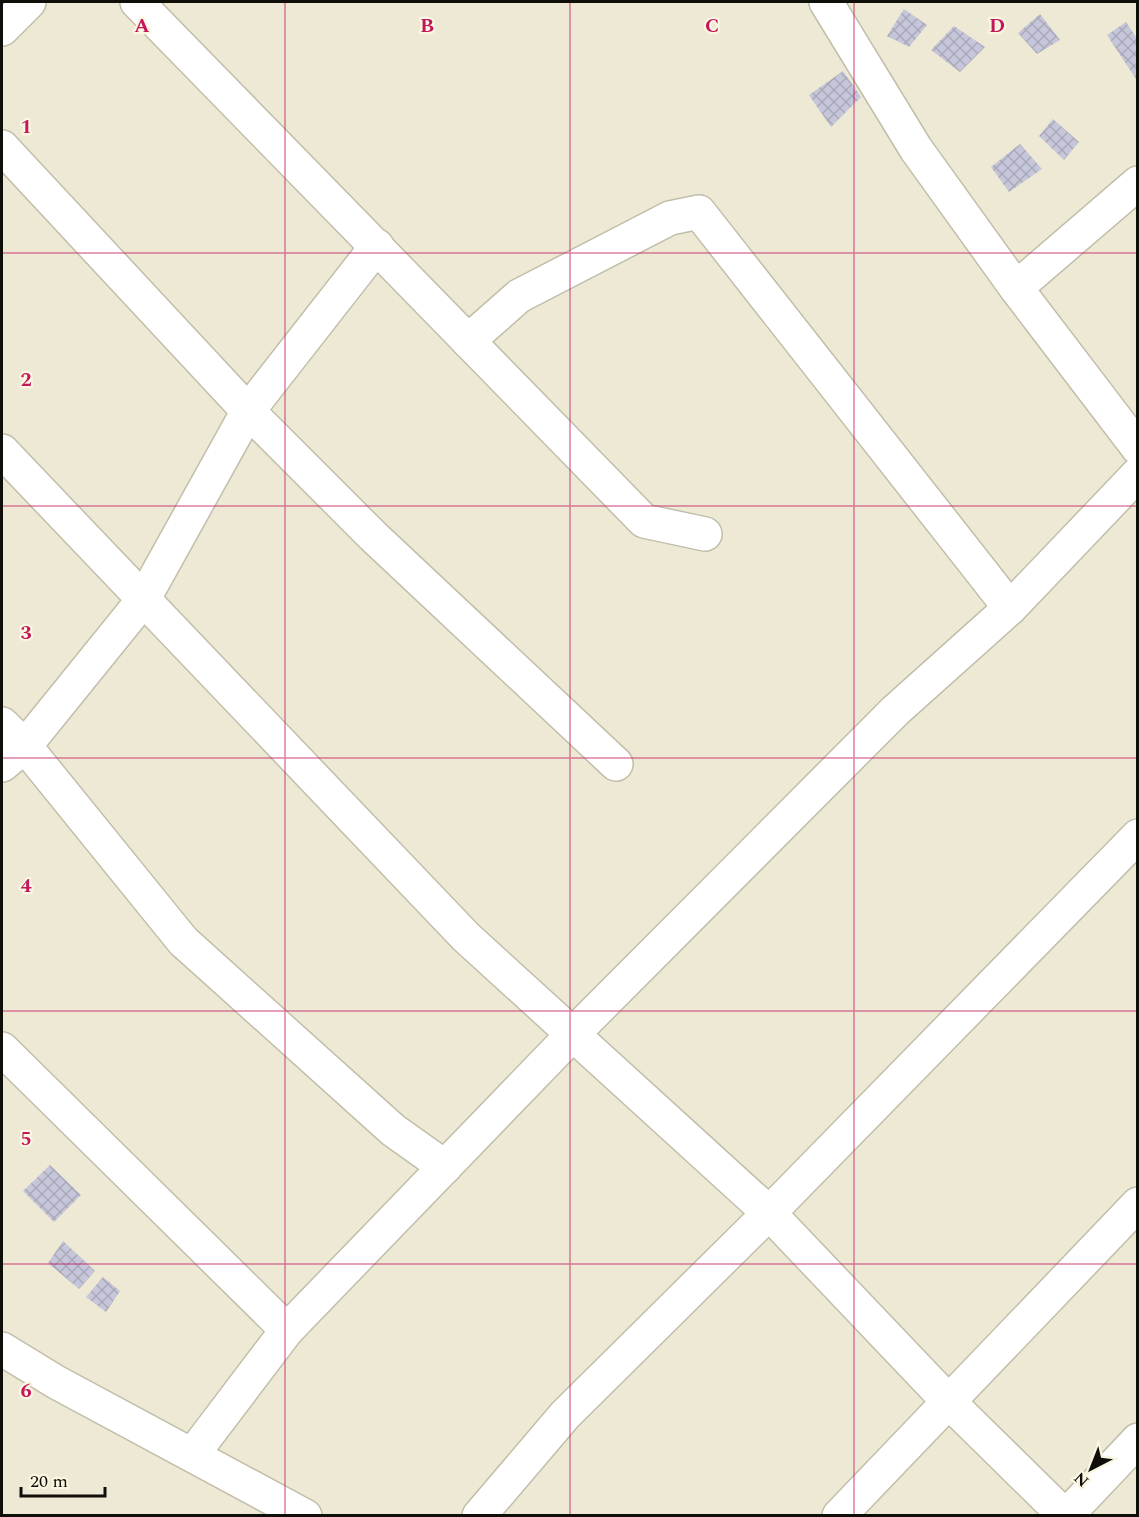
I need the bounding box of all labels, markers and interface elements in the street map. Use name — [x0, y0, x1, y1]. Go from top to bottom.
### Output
text: A — [134, 11, 150, 41]
text: B — [420, 11, 434, 41]
text: C — [705, 11, 719, 41]
text: D — [989, 11, 1005, 41]
text: 1 — [20, 112, 32, 142]
text: 2 — [20, 365, 32, 395]
text: 3 — [20, 618, 32, 648]
text: 4 — [20, 871, 32, 901]
text: 5 — [20, 1124, 32, 1154]
text: 6 — [20, 1376, 32, 1406]
north arrow — [1061, 1439, 1121, 1499]
scale bar — [21, 1460, 105, 1498]
text: N — [1069, 1466, 1095, 1493]
text: 20 m — [30, 1468, 68, 1495]

